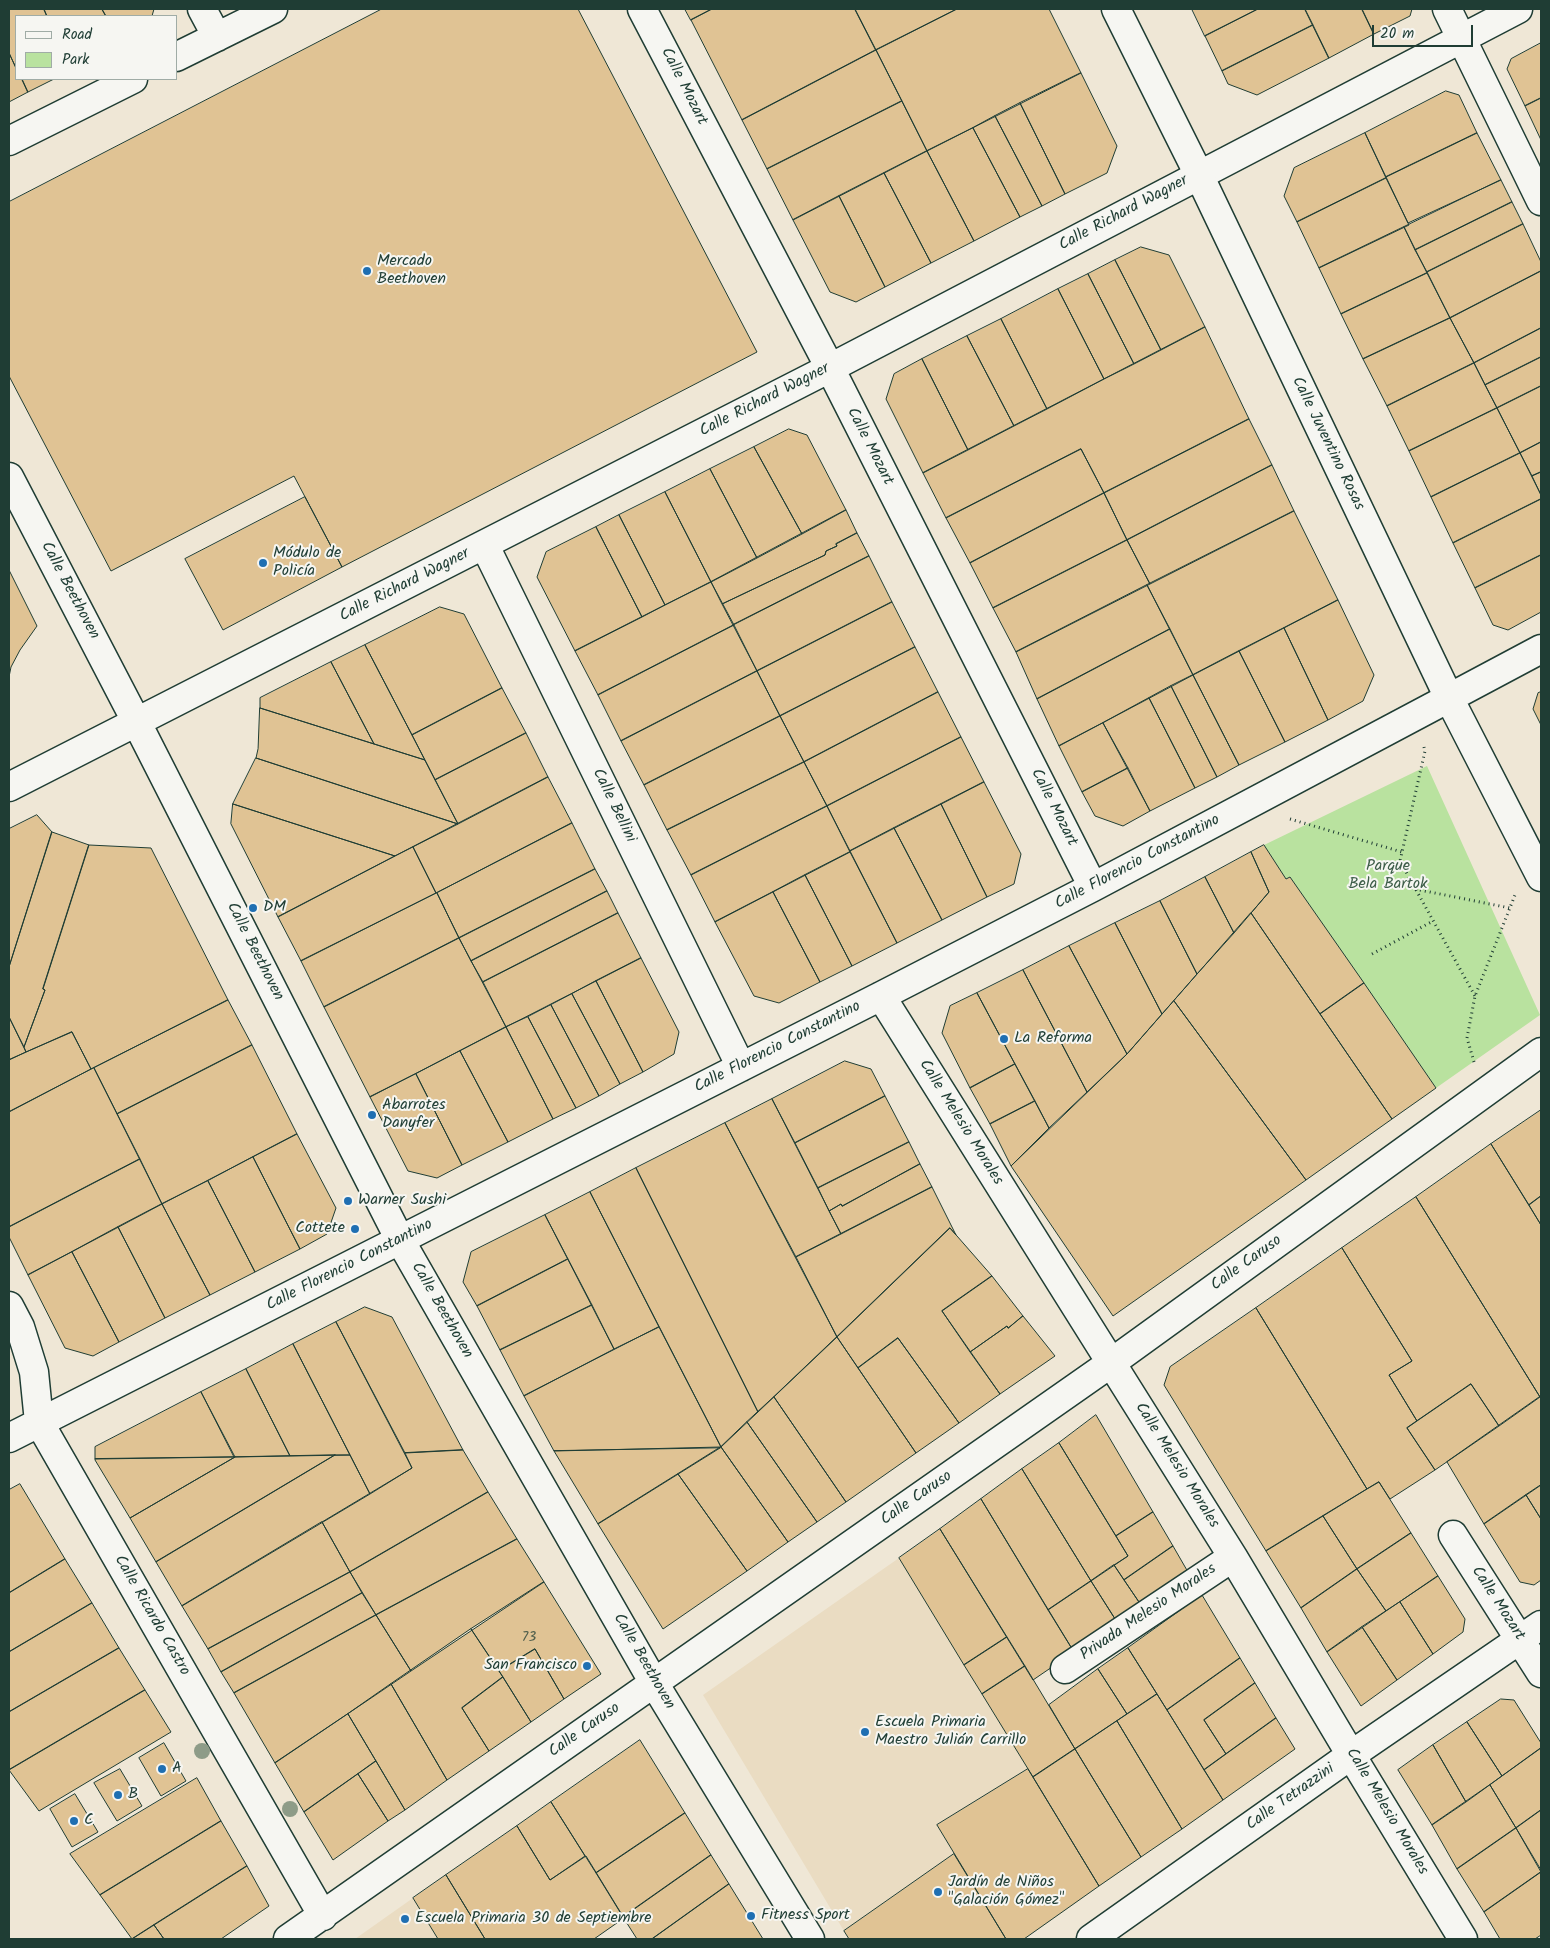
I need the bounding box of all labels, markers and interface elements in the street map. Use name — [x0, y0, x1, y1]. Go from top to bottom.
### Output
legend — [15, 15, 178, 80]
scale bar — [1375, 15, 1476, 47]
text: 20 m — [1380, 22, 1414, 46]
text: Road — [62, 23, 92, 47]
street label: Calle Mozart — [655, 45, 711, 129]
text: Park — [62, 48, 89, 72]
street label: Calle Richard Wagner — [1056, 172, 1192, 256]
place label: Mercado Beethoven — [377, 252, 446, 290]
marker: Mercado Beethoven — [361, 265, 373, 277]
street label: Calle Richard Wagner — [697, 360, 833, 442]
street label: Calle Juventino Rosas — [1286, 374, 1368, 514]
street label: Calle Mozart — [841, 405, 897, 489]
street label: Calle Beethoven — [35, 539, 103, 643]
place label: Módulo de Policía — [273, 544, 341, 582]
street label: Calle Richard Wagner — [337, 545, 473, 627]
marker: Módulo de Policía — [257, 557, 269, 569]
street label: Calle Bellini — [587, 766, 639, 846]
street label: Calle Mozart — [1025, 766, 1081, 850]
street label: Calle Florencio Constantino — [1052, 811, 1224, 915]
park label: Parque Bela Bartok — [1348, 857, 1428, 895]
place label: DM — [263, 898, 286, 918]
street label: Calle Beethoven — [221, 900, 287, 1004]
marker: DM — [247, 902, 259, 914]
street label: Calle Florencio Constantino — [692, 998, 864, 1098]
place label: La Reforma — [1014, 1029, 1092, 1049]
marker: La Reforma — [998, 1033, 1010, 1045]
street label: Calle Melesio Morales — [914, 1057, 1006, 1189]
place label: Abarrotes Danyfer — [382, 1096, 446, 1134]
marker: Abarrotes Danyfer — [366, 1109, 378, 1121]
place label: Warner Sushi — [358, 1191, 446, 1211]
marker: Warner Sushi — [342, 1195, 354, 1207]
street label: Calle Florencio Constantino — [264, 1216, 436, 1316]
place label: Cottete — [295, 1219, 345, 1239]
marker: Cottete — [349, 1223, 361, 1235]
street label: Calle Caruso — [1208, 1232, 1286, 1296]
street label: Calle Beethoven — [406, 1260, 476, 1362]
street label: Calle Melesio Morales — [1130, 1400, 1222, 1532]
street label: Calle Caruso — [878, 1467, 956, 1531]
street label: Calle Ricardo Castro — [109, 1552, 193, 1680]
street label: Privada Melesio Morales — [1077, 1560, 1221, 1666]
street label: Calle Mozart — [1466, 1563, 1528, 1645]
street label: Calle Beethoven — [608, 1611, 678, 1713]
house number: 73 — [522, 1631, 536, 1647]
place label: San Francisco — [484, 1656, 577, 1676]
marker: San Francisco — [581, 1660, 593, 1672]
street label: Calle Caruso — [546, 1699, 624, 1763]
place label: Escuela Primaria Maestro Julián Carrillo — [875, 1713, 1026, 1751]
marker: Escuela Primaria Maestro Julián Carrillo — [859, 1726, 871, 1738]
street label: Calle Melesio Morales — [1341, 1745, 1431, 1879]
place label: A — [172, 1759, 182, 1779]
street label: Calle Tetrazzini — [1243, 1760, 1339, 1836]
marker: A — [156, 1763, 168, 1775]
place label: B — [128, 1785, 138, 1805]
marker: B — [112, 1789, 124, 1801]
place label: C — [84, 1811, 94, 1831]
marker: C — [68, 1815, 80, 1827]
place label: Jardín de Niños "Galación Gómez" — [948, 1873, 1064, 1911]
marker: Jardín de Niños "Galación Gómez" — [932, 1886, 944, 1898]
place label: Fitness Sport — [761, 1906, 850, 1926]
place label: Escuela Primaria 30 de Septiembre — [415, 1909, 651, 1929]
marker: Fitness Sport — [745, 1910, 757, 1922]
marker: Escuela Primaria 30 de Septiembre — [399, 1913, 411, 1925]

